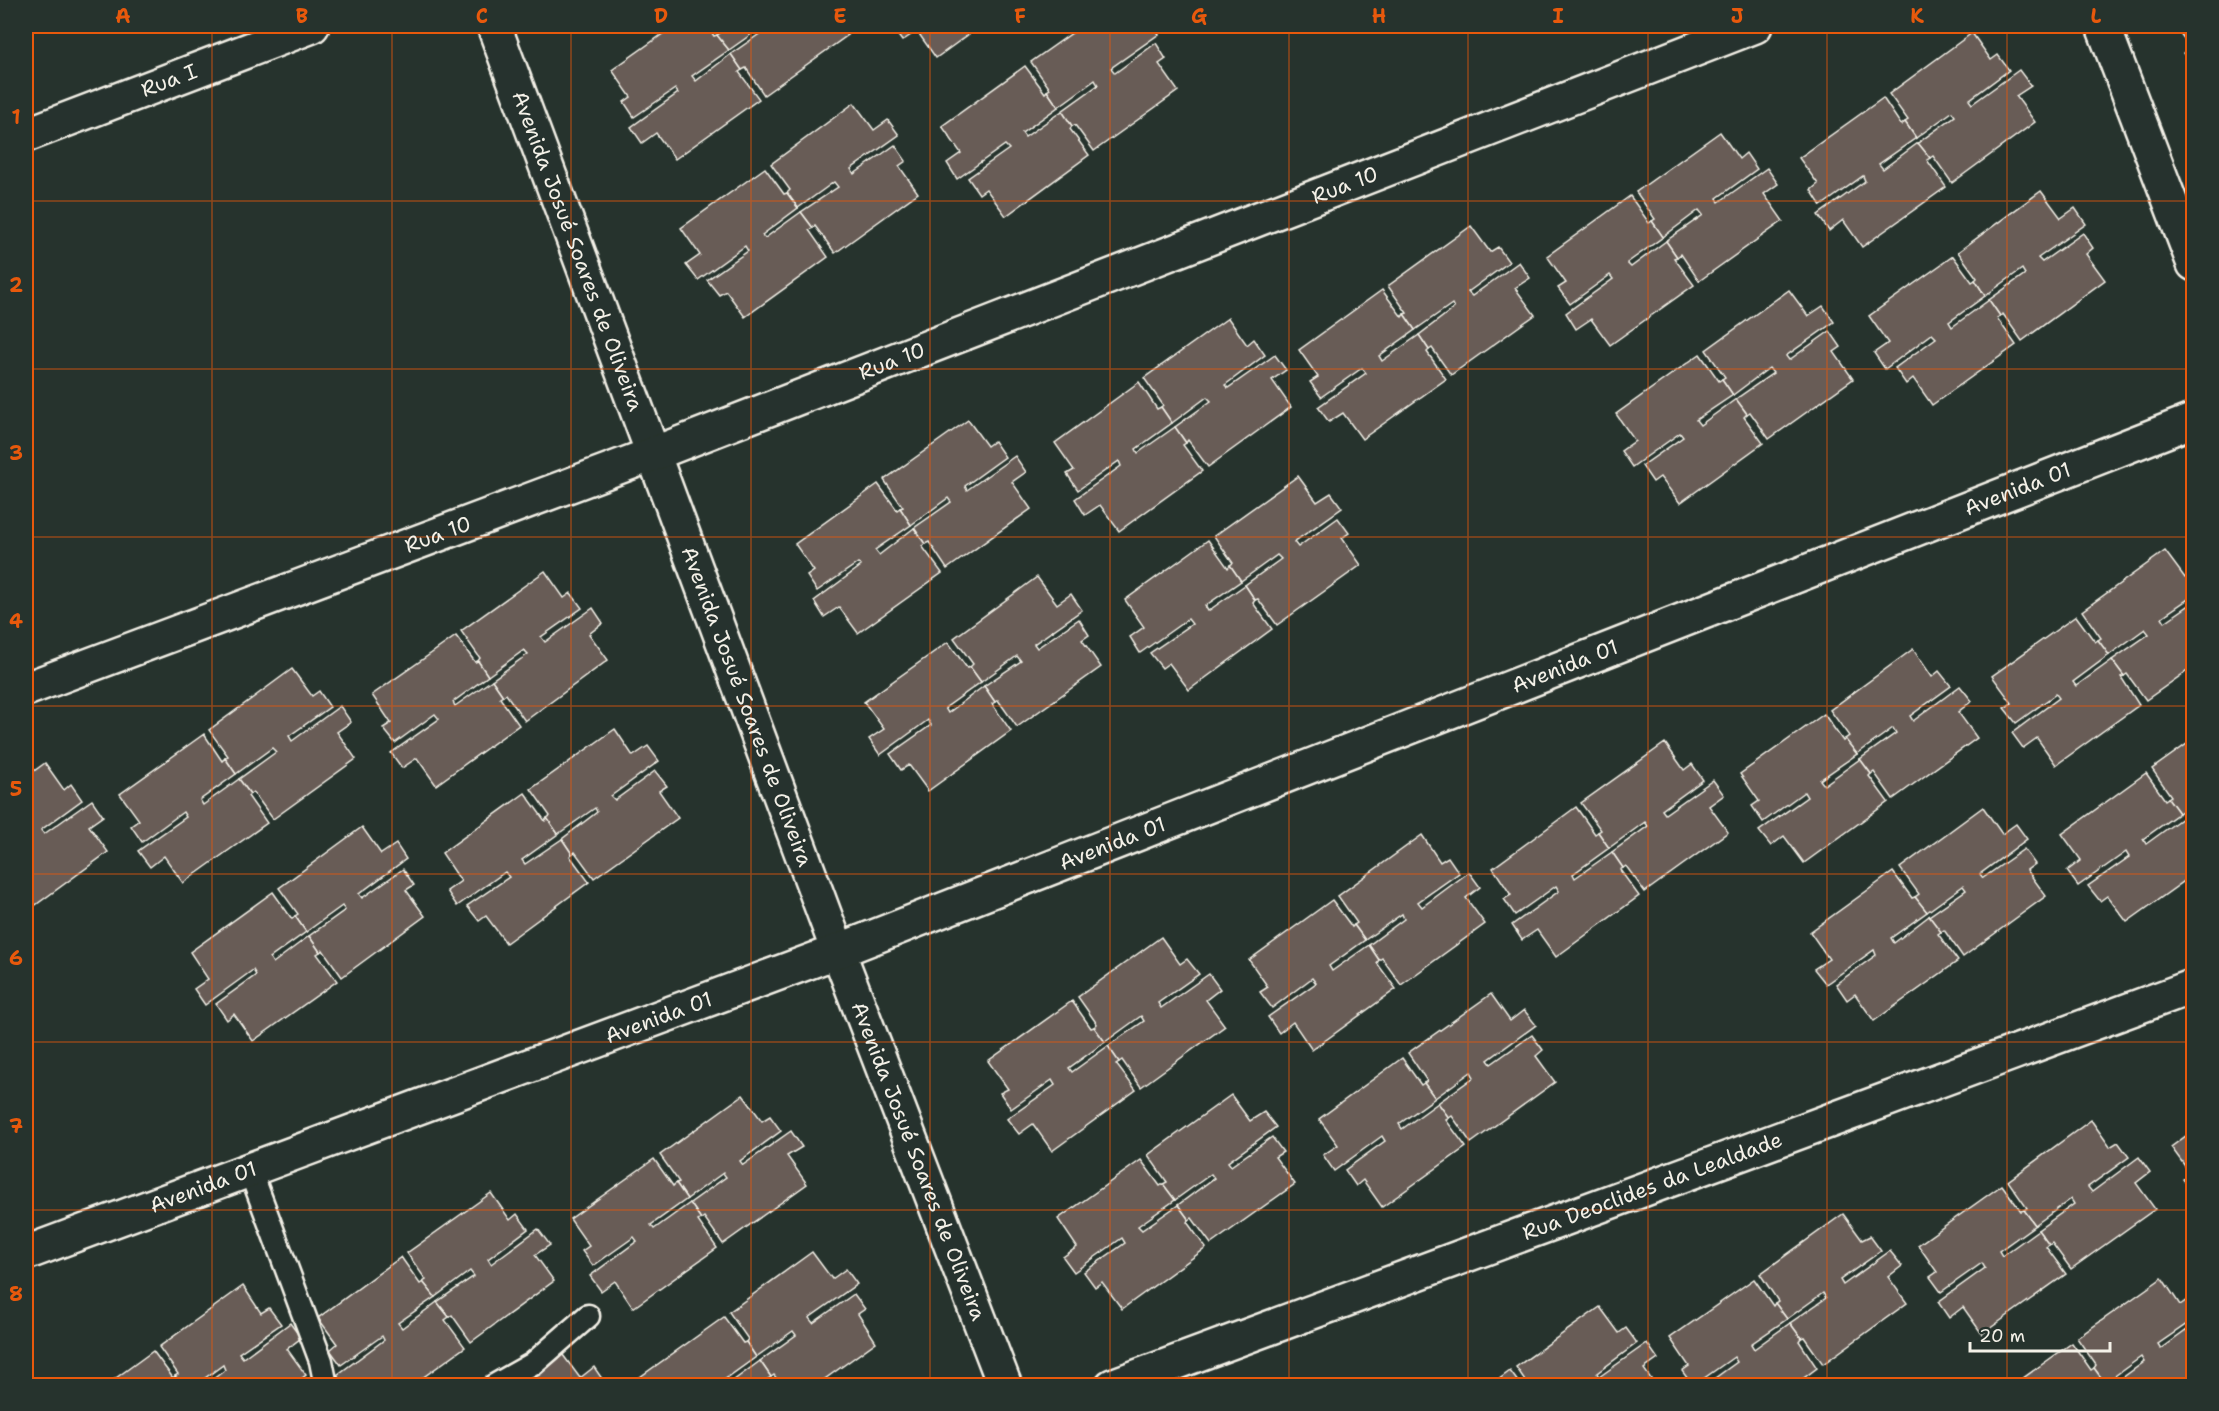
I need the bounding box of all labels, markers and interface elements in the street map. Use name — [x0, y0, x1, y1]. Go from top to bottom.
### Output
text: A — [115, 3, 131, 29]
text: B — [296, 3, 308, 29]
text: C — [476, 3, 488, 29]
text: D — [654, 3, 668, 29]
text: E — [833, 3, 847, 29]
text: F — [1014, 3, 1026, 29]
text: G — [1191, 3, 1207, 29]
text: H — [1372, 3, 1386, 29]
text: I — [1552, 3, 1564, 29]
text: J — [1731, 3, 1744, 29]
text: K — [1910, 3, 1924, 29]
text: L — [2091, 3, 2102, 29]
street label: Rua I — [137, 57, 201, 104]
street label: Avenida Josué Soares de Oliveira — [505, 87, 650, 415]
text: 1 — [11, 104, 21, 130]
street label: Rua 10 — [1308, 160, 1382, 211]
text: 2 — [9, 272, 23, 298]
street label: Rua 10 — [855, 336, 929, 387]
text: 3 — [9, 440, 23, 466]
street label: Avenida 01 — [1960, 456, 2075, 523]
street label: Rua 10 — [401, 509, 475, 560]
street label: Avenida Josué Soares de Oliveira — [675, 543, 819, 870]
text: 4 — [9, 608, 23, 634]
street label: Avenida 01 — [1508, 633, 1622, 700]
text: 5 — [10, 776, 22, 802]
street label: Avenida 01 — [1055, 810, 1170, 877]
text: 6 — [9, 945, 23, 971]
street label: Avenida 01 — [601, 985, 716, 1050]
street label: Avenida Josué Soares de Oliveira — [845, 998, 993, 1325]
text: 7 — [9, 1113, 23, 1139]
street label: Rua Deoclides da Lealdade — [1518, 1125, 1786, 1247]
street label: Avenida 01 — [146, 1154, 261, 1220]
text: 8 — [9, 1281, 23, 1307]
scale bar — [1970, 1315, 2110, 1353]
text: 20 m — [1979, 1324, 2025, 1348]

